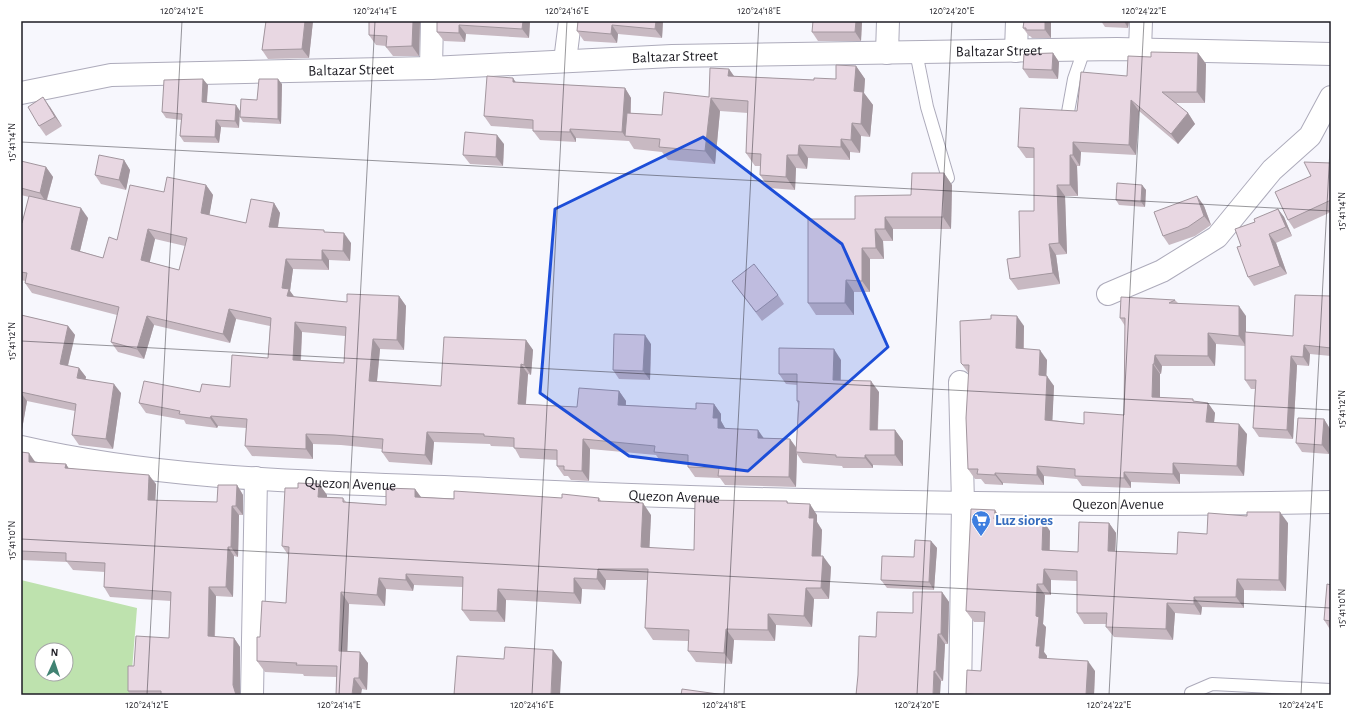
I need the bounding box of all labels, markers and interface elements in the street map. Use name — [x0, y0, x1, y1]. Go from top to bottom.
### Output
text: 120°24'12"E — [161, 6, 204, 16]
text: 120°24'14"E — [353, 6, 397, 16]
text: 120°24'16"E — [546, 6, 589, 16]
text: 120°24'18"E — [737, 6, 781, 16]
text: 120°24'20"E — [930, 6, 975, 16]
text: 120°24'22"E — [1122, 6, 1166, 16]
street label: Baltazar Street — [956, 43, 1042, 59]
street label: Baltazar Street — [631, 48, 718, 65]
street label: Baltazar Street — [308, 61, 395, 78]
text: 15°41'14"N — [7, 123, 17, 161]
text: 15°41'14"N — [1337, 192, 1347, 230]
text: 15°41'12"N — [7, 322, 17, 360]
text: 15°41'12"N — [1337, 390, 1347, 428]
street label: Quezon Avenue — [304, 474, 397, 493]
street label: Quezon Avenue — [628, 487, 720, 505]
street label: Quezon Avenue — [1072, 496, 1164, 511]
supermarket icon: Luz siores — [970, 509, 992, 537]
place label: Luz siores — [995, 513, 1053, 528]
text: 15°41'10"N — [7, 521, 17, 559]
text: 15°41'10"N — [1337, 589, 1347, 627]
north arrow — [34, 642, 74, 682]
text: N — [50, 647, 59, 658]
text: 120°24'12"E — [126, 700, 169, 710]
text: 120°24'14"E — [317, 700, 361, 710]
text: 120°24'16"E — [511, 700, 554, 710]
text: 120°24'18"E — [702, 700, 746, 710]
text: 120°24'20"E — [895, 700, 940, 710]
text: 120°24'22"E — [1087, 700, 1131, 710]
text: 120°24'24"E — [1279, 700, 1323, 710]

